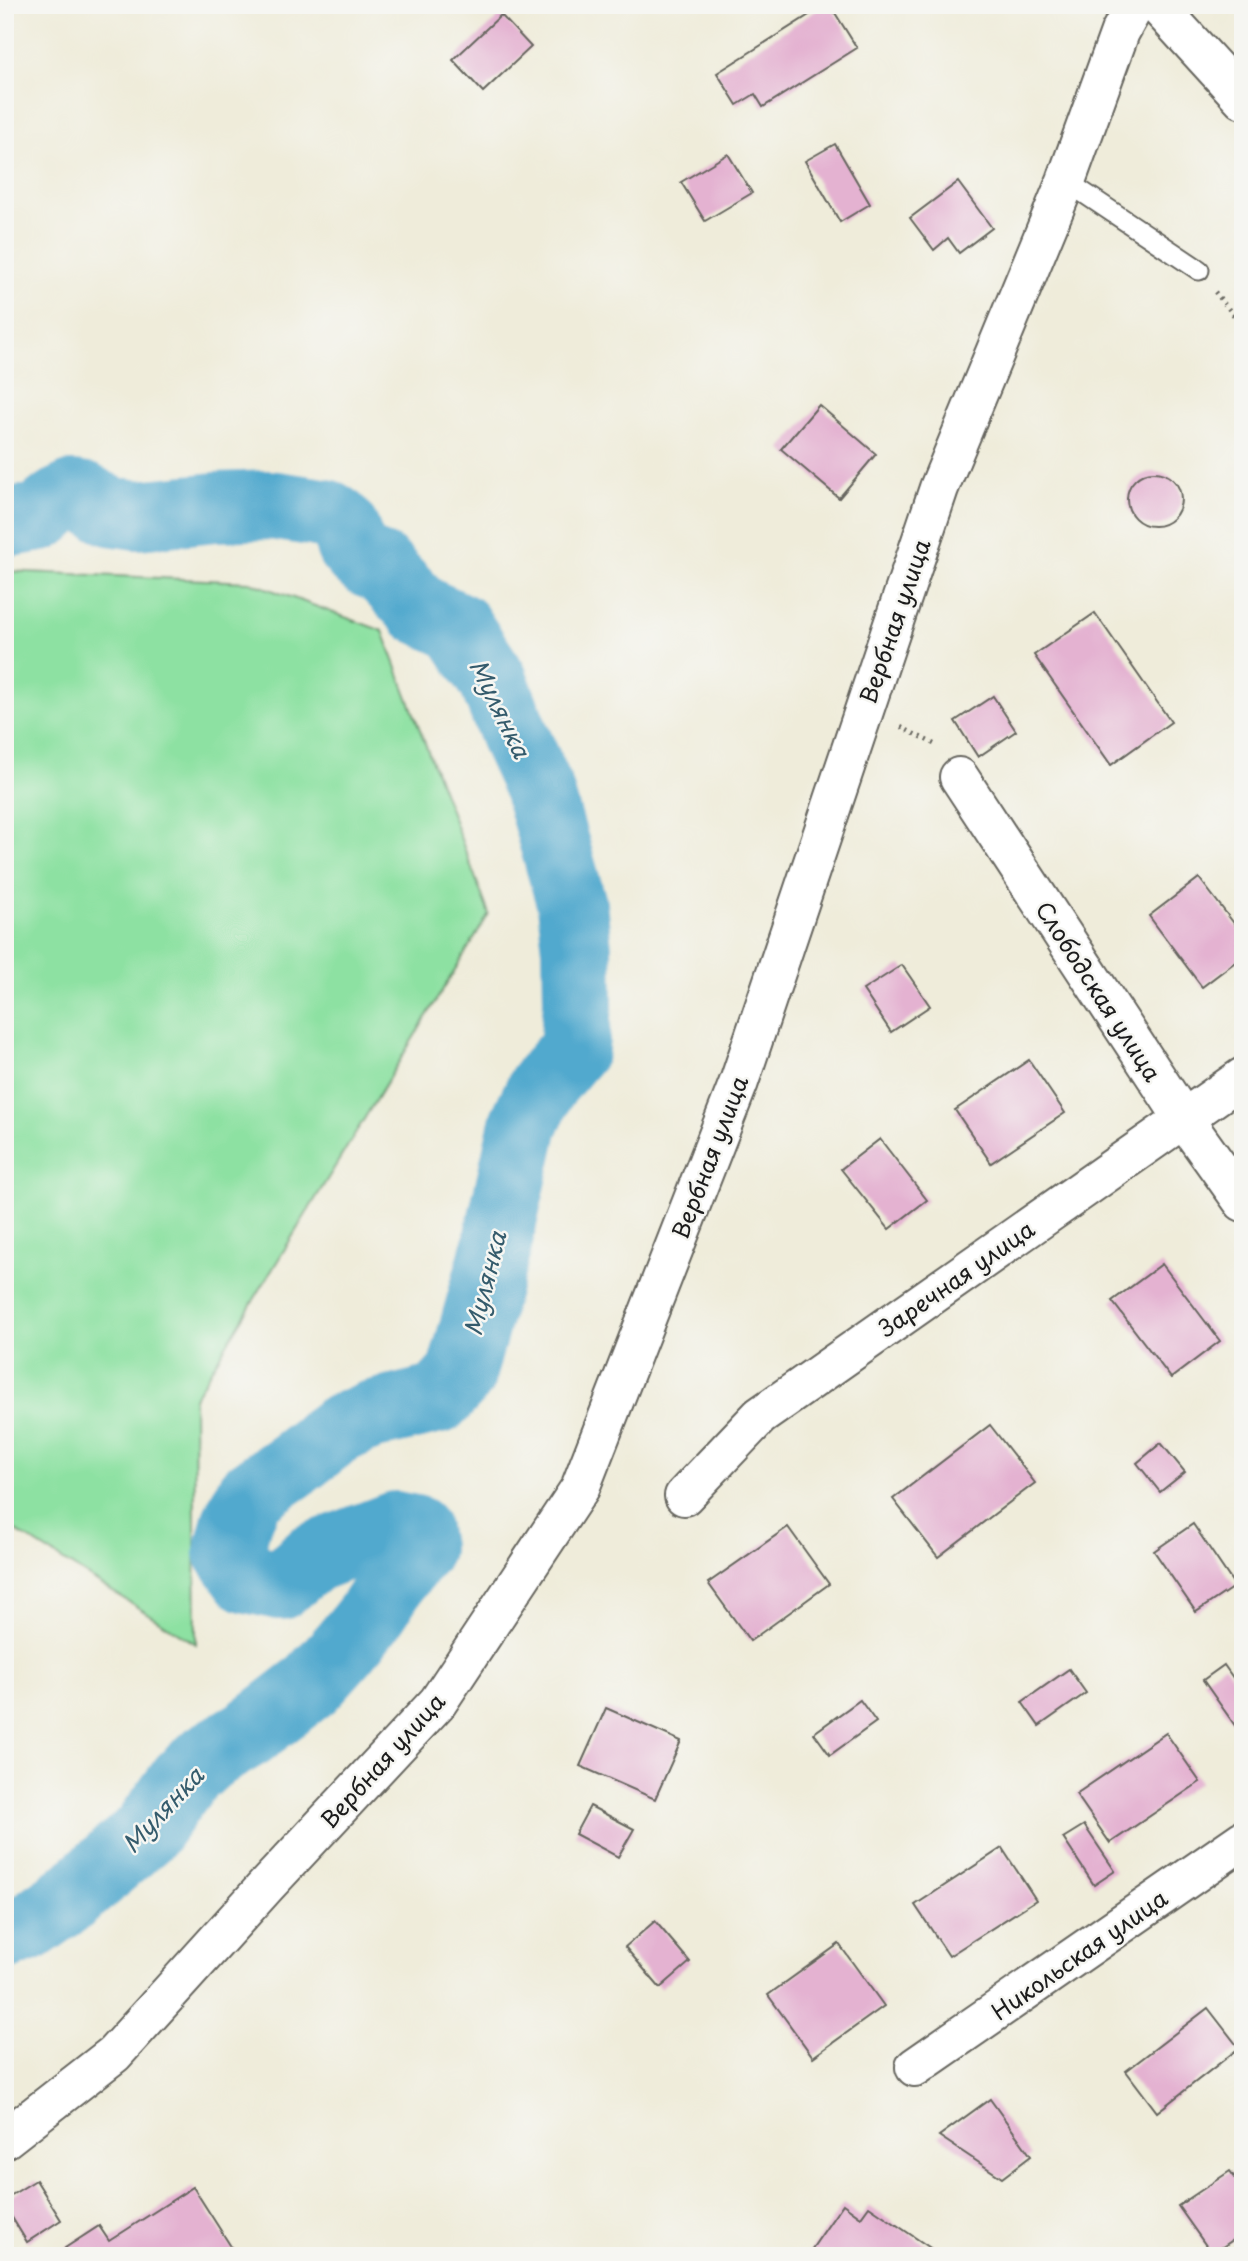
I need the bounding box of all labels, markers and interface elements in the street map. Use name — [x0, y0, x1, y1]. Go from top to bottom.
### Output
street label: Вербная улица — [849, 533, 939, 708]
water label: Мулянка — [462, 652, 541, 765]
street label: Слободская улица — [1027, 894, 1171, 1089]
street label: Вербная улица — [662, 1070, 756, 1244]
street label: Заречная улица — [871, 1211, 1042, 1345]
water label: Мулянка — [454, 1226, 515, 1339]
street label: Вербная улица — [311, 1684, 453, 1836]
water label: Мулянка — [113, 1757, 212, 1860]
street label: Никольская улица — [984, 1880, 1175, 2028]

